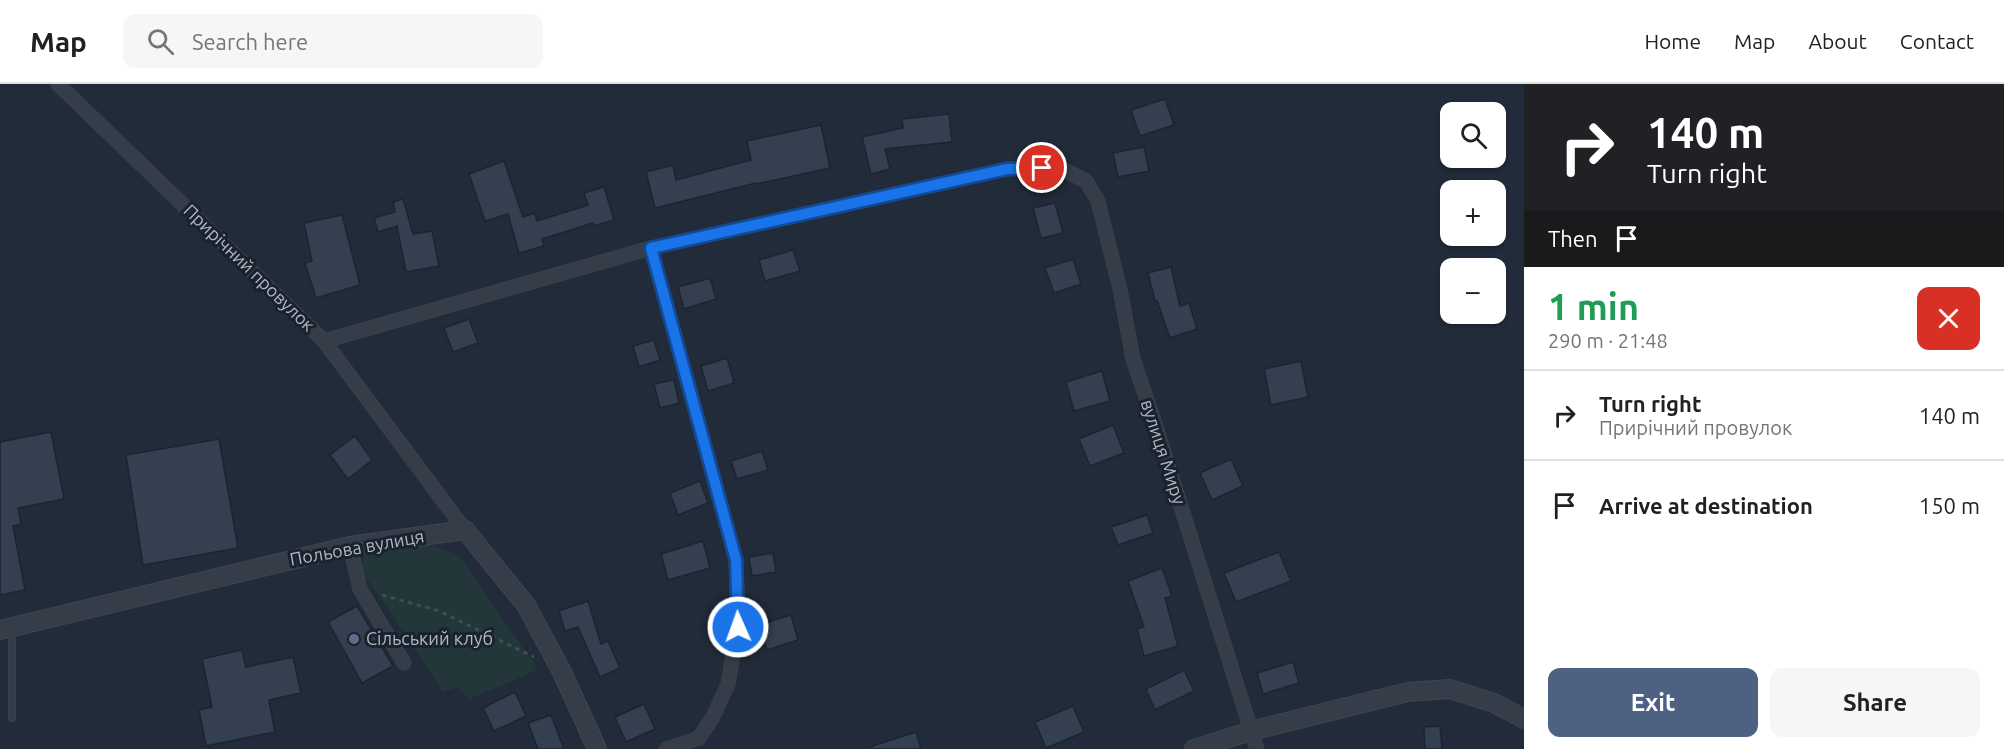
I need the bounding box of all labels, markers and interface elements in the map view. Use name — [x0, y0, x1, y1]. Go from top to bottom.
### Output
search box — [123, 14, 543, 68]
icon: search — [144, 25, 177, 58]
text: Map — [30, 26, 87, 57]
text: Search here — [192, 29, 308, 54]
text: Home — [1644, 29, 1701, 53]
text: Map — [1734, 29, 1775, 53]
text: About — [1808, 29, 1867, 53]
text: Contact — [1900, 29, 1974, 53]
map controls — [1440, 102, 1506, 324]
button: search — [1440, 102, 1506, 168]
icon: right — [1548, 108, 1626, 186]
text: 140 m — [1647, 109, 1764, 156]
pin — [1016, 142, 1067, 193]
icon: arrive — [1025, 151, 1058, 184]
text: Turn right — [1647, 158, 1767, 188]
button: + — [1440, 180, 1506, 246]
street label: Прирічний провулок — [180, 200, 319, 335]
icon: arrive — [1610, 222, 1643, 255]
text: Then — [1548, 226, 1598, 251]
button: − — [1440, 258, 1506, 324]
text: 1 min — [1548, 286, 1639, 327]
button: close — [1917, 287, 1980, 350]
text: 290 m · 21:48 — [1548, 329, 1668, 352]
text: Turn right — [1599, 391, 1701, 416]
street label: вулиця Миру — [1138, 397, 1190, 507]
icon: right — [1548, 399, 1581, 432]
text: 140 m — [1919, 403, 1980, 428]
text: Прирічний провулок — [1599, 416, 1792, 439]
icon: arrive — [1548, 489, 1581, 522]
text: Arrive at destination — [1599, 493, 1813, 518]
text: 150 m — [1919, 493, 1980, 518]
street label: Польова вулиця — [288, 525, 426, 569]
position arrow — [706, 595, 770, 659]
place label: Сільський клуб — [366, 628, 493, 648]
marker: Сільський клуб — [347, 632, 361, 646]
button: Exit — [1548, 668, 1758, 737]
button: Share — [1770, 668, 1980, 737]

